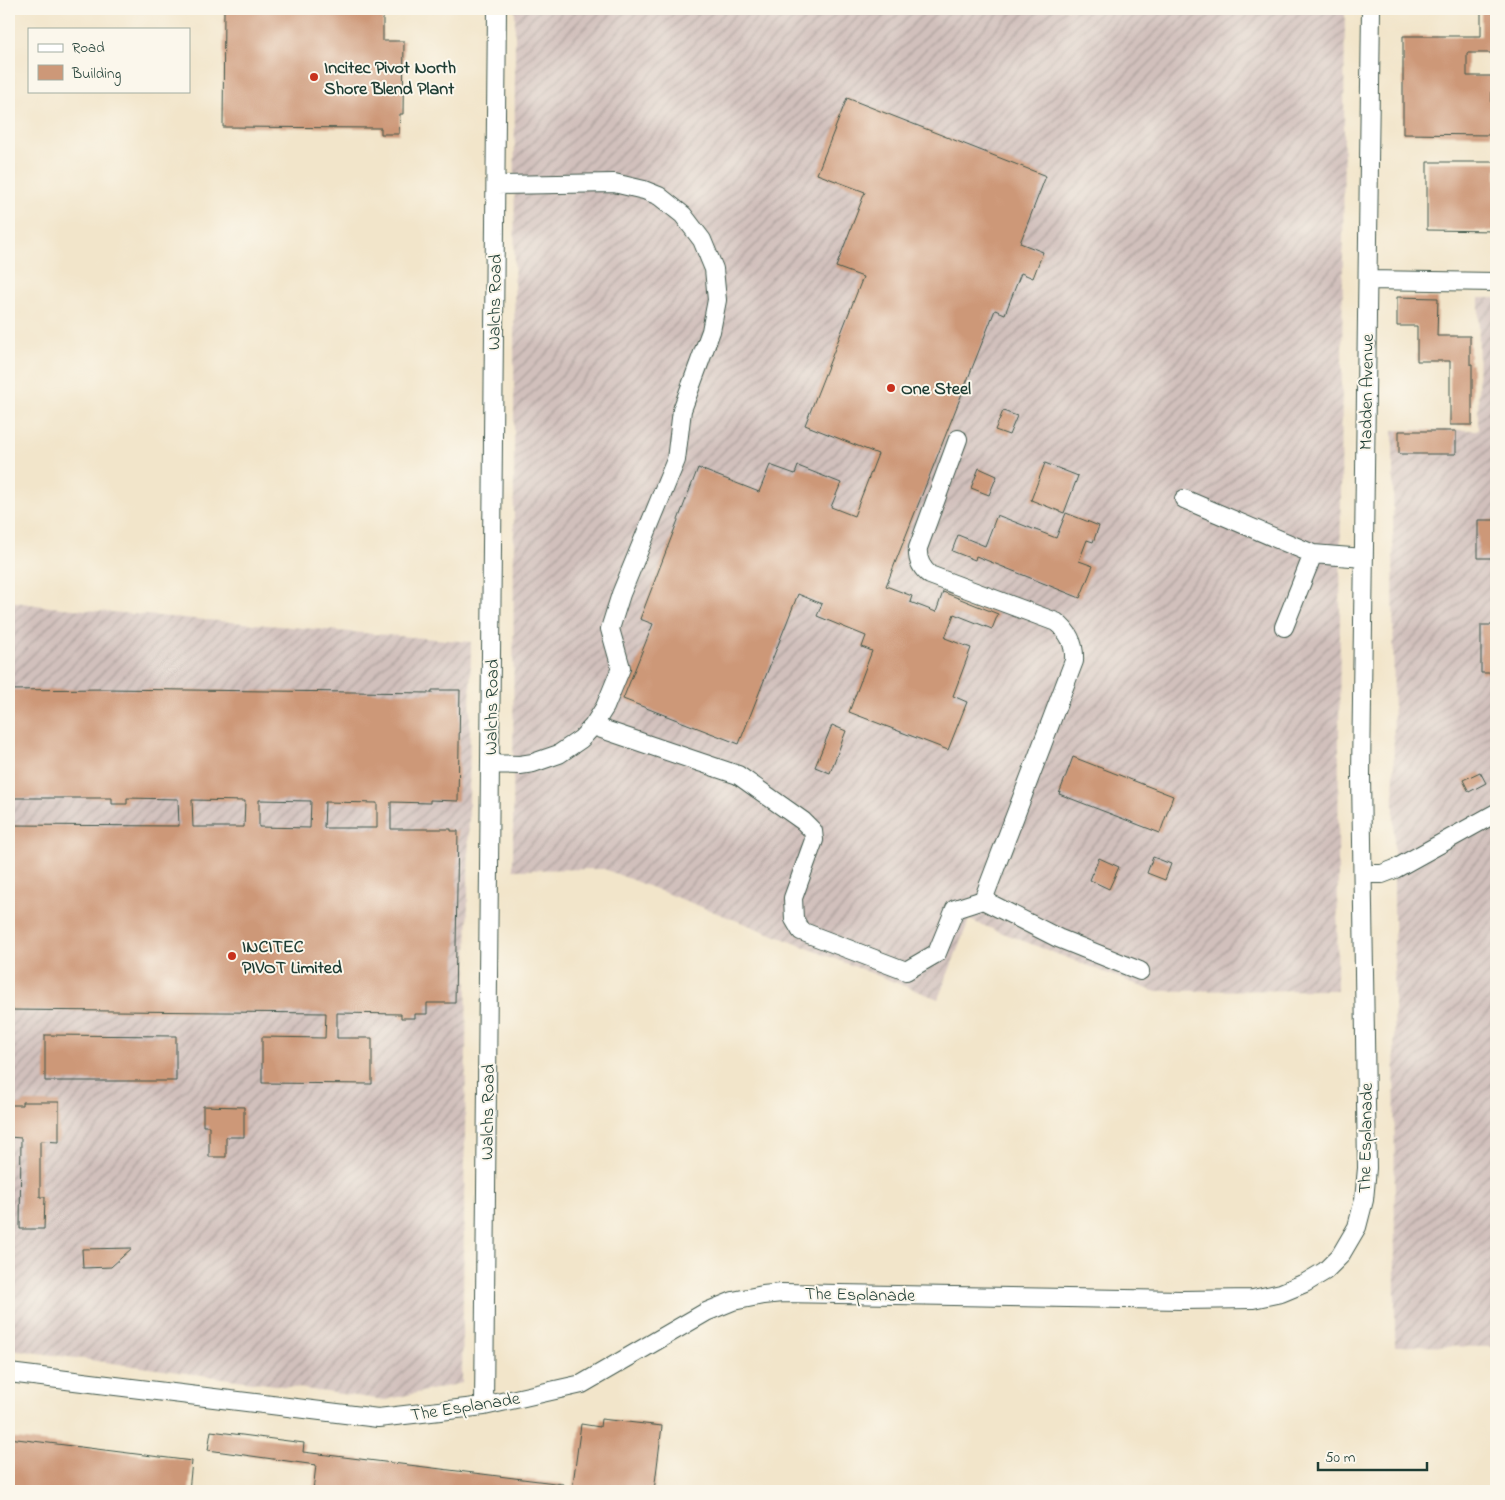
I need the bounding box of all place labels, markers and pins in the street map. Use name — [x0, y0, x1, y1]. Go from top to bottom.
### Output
place label: Incitec Pivot North Shore Blend Plant — [324, 56, 457, 103]
marker: Incitec Pivot North Shore Blend Plant — [308, 71, 320, 83]
place label: One Steel — [901, 377, 971, 403]
marker: One Steel — [885, 382, 897, 394]
place label: INCITEC PIVOT Limited — [242, 935, 343, 982]
marker: INCITEC PIVOT Limited — [226, 950, 238, 962]

